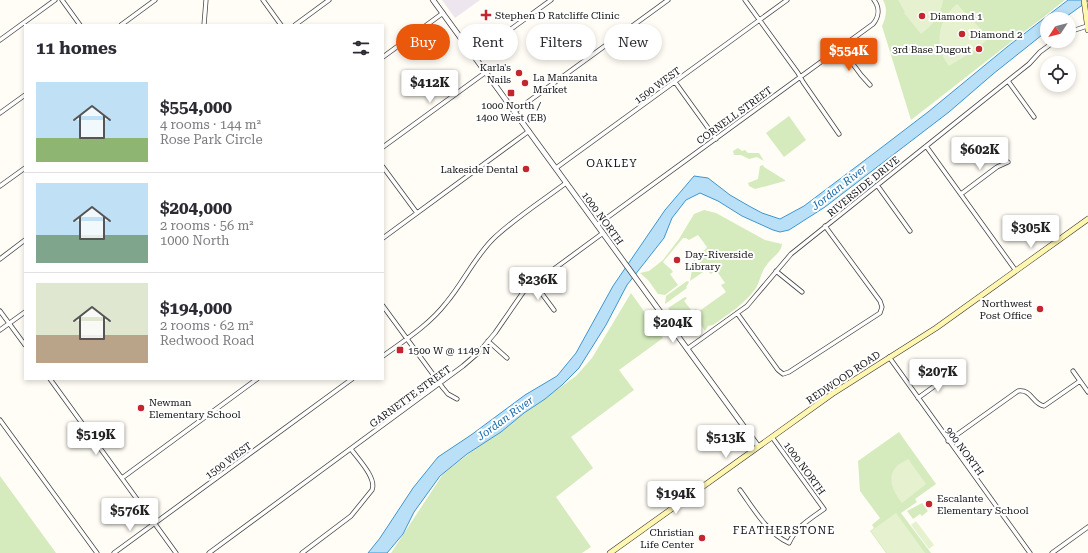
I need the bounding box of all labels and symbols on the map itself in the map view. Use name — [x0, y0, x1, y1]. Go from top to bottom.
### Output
marker: Stephen D Ratcliffe Clinic — [480, 9, 492, 21]
place label: Stephen D Ratcliffe Clinic — [495, 10, 620, 21]
marker: Diamond 1 — [917, 11, 927, 21]
place label: Diamond 1 — [930, 11, 983, 22]
north arrow — [1040, 12, 1076, 48]
marker: Diamond 2 — [957, 29, 967, 39]
place label: Diamond 2 — [970, 29, 1023, 40]
pin: $554K — [821, 38, 877, 72]
place label: 3rd Base Dugout — [892, 44, 971, 55]
marker: 3rd Base Dugout — [974, 44, 984, 54]
place label: Karla's Nails — [480, 62, 511, 85]
street label: 1500 WEST — [632, 65, 683, 106]
marker: Karla's Nails — [514, 68, 524, 78]
pin: $412K — [402, 70, 458, 104]
place label: La Manzanita Market — [533, 72, 598, 95]
marker: La Manzanita Market — [520, 78, 530, 88]
street label: CORNELL STREET — [694, 84, 774, 146]
marker: 1000 North / 1400 West (EB) — [506, 88, 516, 98]
place label: 1000 North / 1400 West (EB) — [476, 100, 546, 123]
pin: $602K — [952, 137, 1008, 171]
street label: RIVERSIDE DRIVE — [825, 154, 902, 219]
district label: OAKLEY — [586, 157, 638, 170]
water label: Jordan River — [808, 162, 870, 214]
place label: Lakeside Dental — [440, 164, 518, 175]
marker: Lakeside Dental — [521, 164, 531, 174]
street label: 1000 NORTH — [580, 190, 625, 247]
pin: $305K — [1003, 215, 1059, 249]
place label: Day-Riverside Library — [685, 249, 754, 272]
marker: Day-Riverside Library — [672, 255, 682, 265]
pin: $236K — [510, 267, 566, 301]
place label: Northwest Post Office — [980, 298, 1033, 321]
marker: Northwest Post Office — [1035, 304, 1045, 314]
pin: $204K — [645, 310, 701, 344]
marker: 1500 W @ 1149 N — [395, 345, 405, 355]
place label: 1500 W @ 1149 N — [408, 345, 490, 356]
street label: REDWOOD ROAD — [804, 349, 882, 406]
pin: $207K — [910, 359, 966, 393]
street label: GARNETTE STREET — [368, 363, 453, 430]
water label: Jordan River — [474, 393, 536, 444]
place label: Newman Elementary School — [149, 397, 241, 420]
marker: Newman Elementary School — [136, 403, 146, 413]
pin: $519K — [68, 422, 124, 456]
pin: $513K — [698, 425, 754, 459]
street label: 900 NORTH — [943, 425, 986, 478]
street label: 1500 WEST — [203, 440, 254, 481]
street label: 1000 NORTH — [782, 440, 827, 497]
pin: $194K — [648, 481, 704, 515]
place label: Escalante Elementary School — [937, 493, 1029, 516]
pin: $576K — [102, 498, 158, 532]
marker: Escalante Elementary School — [924, 499, 934, 509]
district label: FEATHERSTONE — [733, 524, 835, 537]
place label: Christian Life Center — [640, 527, 695, 550]
marker: Christian Life Center — [697, 533, 707, 543]

